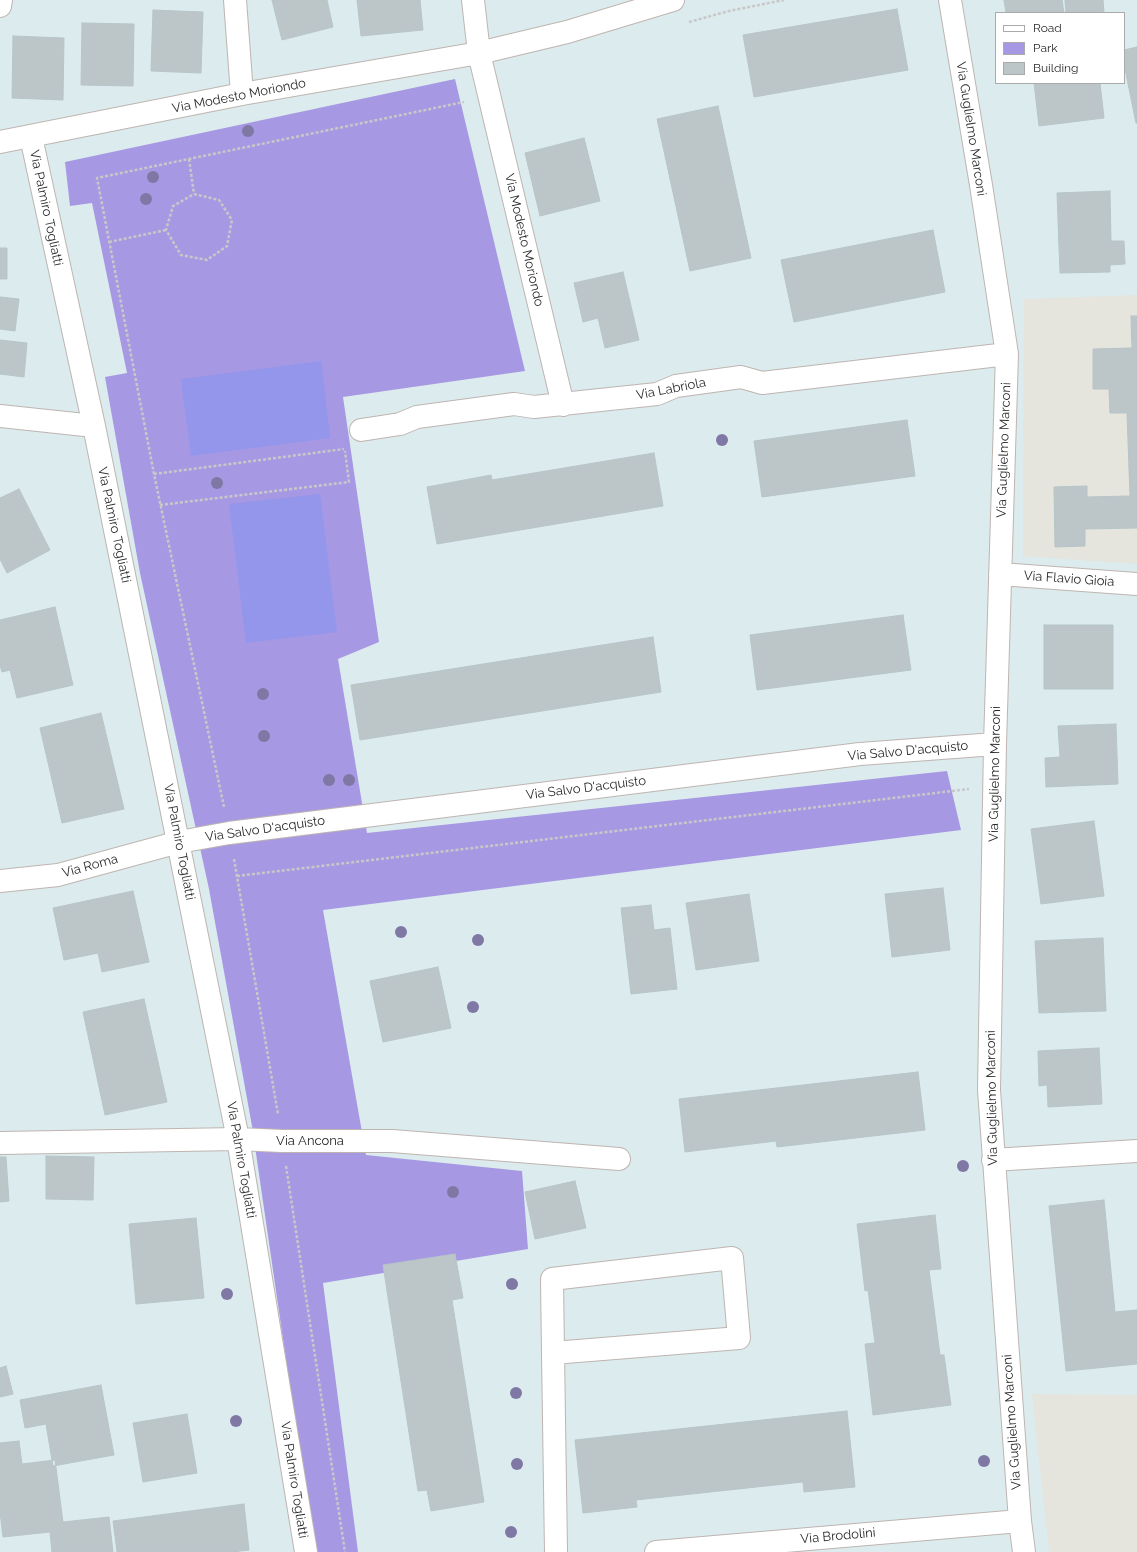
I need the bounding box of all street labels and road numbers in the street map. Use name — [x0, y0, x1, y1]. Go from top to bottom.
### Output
street label: Via Guglielmo Marconi — [953, 61, 989, 197]
street label: Via Modesto Moriondo — [171, 75, 307, 117]
street label: Via Palmiro Togliatti — [26, 149, 66, 267]
street label: Via Modesto Moriondo — [501, 172, 547, 308]
street label: Via Labriola — [635, 375, 707, 403]
street label: Via Guglielmo Marconi — [994, 382, 1014, 518]
street label: Via Palmiro Togliatti — [94, 466, 134, 584]
street label: Via Flavio Gioia — [1023, 568, 1115, 590]
street label: Via Guglielmo Marconi — [986, 706, 1004, 842]
street label: Via Salvo D'acquisto — [847, 738, 969, 764]
street label: Via Salvo D'acquisto — [525, 773, 647, 803]
street label: Via Palmiro Togliatti — [160, 783, 198, 901]
street label: Via Salvo D'acquisto — [204, 813, 326, 845]
street label: Via Roma — [60, 851, 120, 881]
street label: Via Guglielmo Marconi — [983, 1030, 1001, 1166]
street label: Via Palmiro Togliatti — [223, 1101, 259, 1219]
street label: Via Ancona — [276, 1133, 344, 1149]
street label: Via Guglielmo Marconi — [999, 1354, 1025, 1490]
street label: Via Palmiro Togliatti — [277, 1420, 311, 1540]
street label: Via Brodolini — [800, 1525, 876, 1547]

